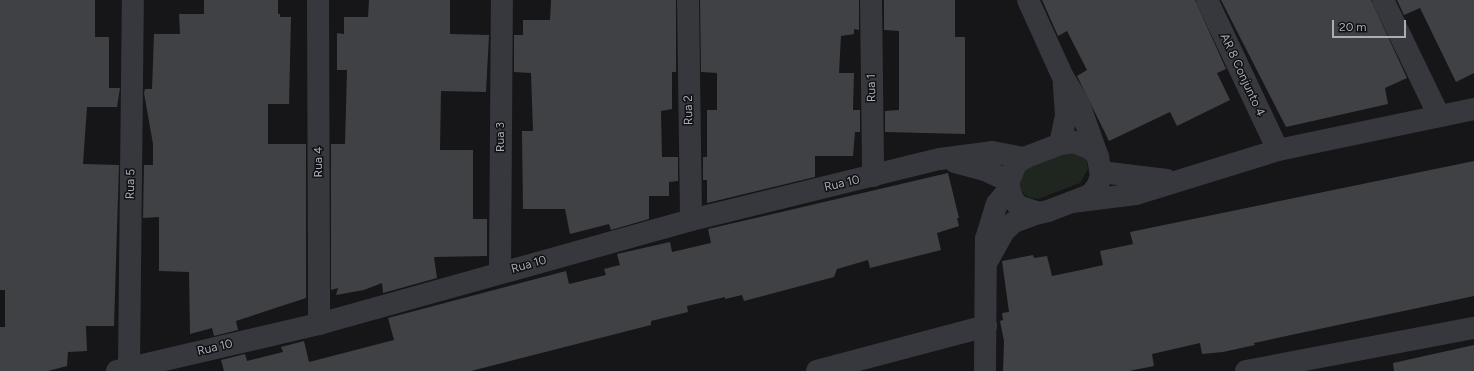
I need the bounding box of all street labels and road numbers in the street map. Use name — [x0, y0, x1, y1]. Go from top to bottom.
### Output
street label: AR 8 Conjunto 4 — [1217, 31, 1267, 119]
street label: Rua 1 — [865, 74, 879, 102]
street label: Rua 2 — [682, 95, 696, 125]
street label: Rua 3 — [494, 122, 508, 152]
street label: Rua 4 — [312, 147, 326, 177]
street label: Rua 5 — [124, 169, 138, 199]
street label: Rua 10 — [823, 173, 861, 195]
street label: Rua 10 — [510, 253, 548, 277]
street label: Rua 10 — [196, 337, 234, 359]

